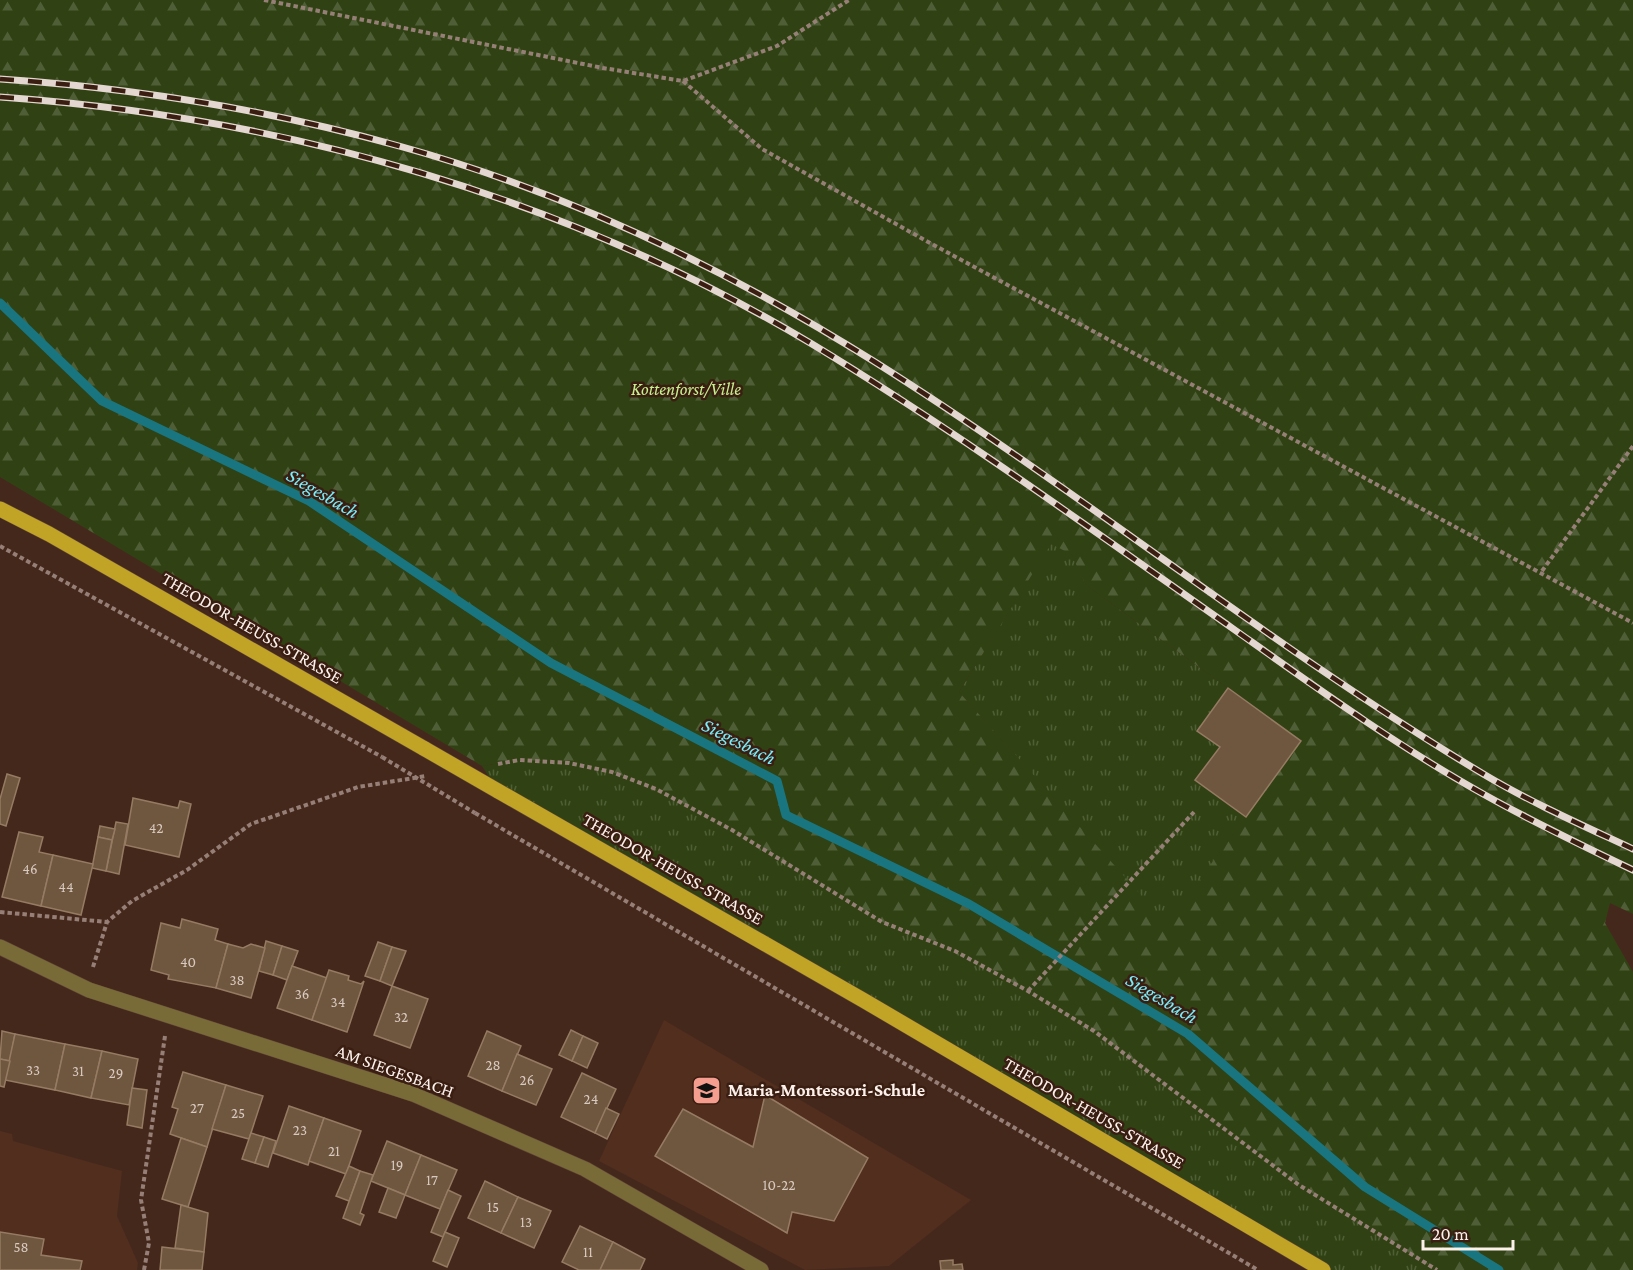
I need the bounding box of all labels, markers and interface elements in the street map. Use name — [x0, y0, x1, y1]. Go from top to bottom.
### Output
park label: Kottenforst/Ville — [631, 379, 741, 399]
water label: Siegesbach — [282, 464, 363, 523]
street label: THEODOR-HEUSS-STRASSE — [158, 568, 346, 688]
water label: Siegesbach — [698, 713, 780, 770]
street label: THEODOR-HEUSS-STRASSE — [579, 809, 767, 929]
house number: 42 — [149, 820, 163, 836]
house number: 46 — [22, 861, 38, 877]
house number: 44 — [58, 879, 74, 895]
house number: 40 — [180, 954, 196, 970]
water label: Siegesbach — [1122, 968, 1202, 1029]
house number: 38 — [229, 972, 245, 988]
house number: 36 — [295, 986, 309, 1002]
house number: 34 — [331, 994, 345, 1010]
house number: 32 — [394, 1009, 408, 1025]
street label: AM SIEGESBACH — [333, 1040, 457, 1102]
street label: THEODOR-HEUSS-STRASSE — [1000, 1053, 1188, 1173]
house number: 28 — [485, 1057, 501, 1073]
house number: 33 — [26, 1062, 40, 1078]
house number: 31 — [72, 1063, 84, 1079]
house number: 29 — [109, 1065, 123, 1081]
house number: 26 — [520, 1072, 534, 1088]
school or university icon: Maria-Montessori-Schule — [691, 1074, 723, 1106]
place label: Maria-Montessori-Schule — [728, 1080, 925, 1100]
house number: 24 — [584, 1091, 598, 1107]
house number: 27 — [190, 1100, 204, 1116]
house number: 25 — [231, 1105, 245, 1121]
house number: 23 — [293, 1122, 307, 1138]
house number: 21 — [328, 1143, 340, 1159]
house number: 19 — [391, 1157, 403, 1173]
house number: 17 — [426, 1172, 438, 1188]
house number: 10-22 — [763, 1177, 795, 1193]
house number: 15 — [487, 1199, 499, 1215]
scale bar — [1423, 1213, 1513, 1251]
house number: 13 — [520, 1214, 532, 1230]
text: 20 m — [1432, 1224, 1469, 1244]
house number: 58 — [13, 1239, 29, 1255]
house number: 11 — [583, 1244, 593, 1260]

